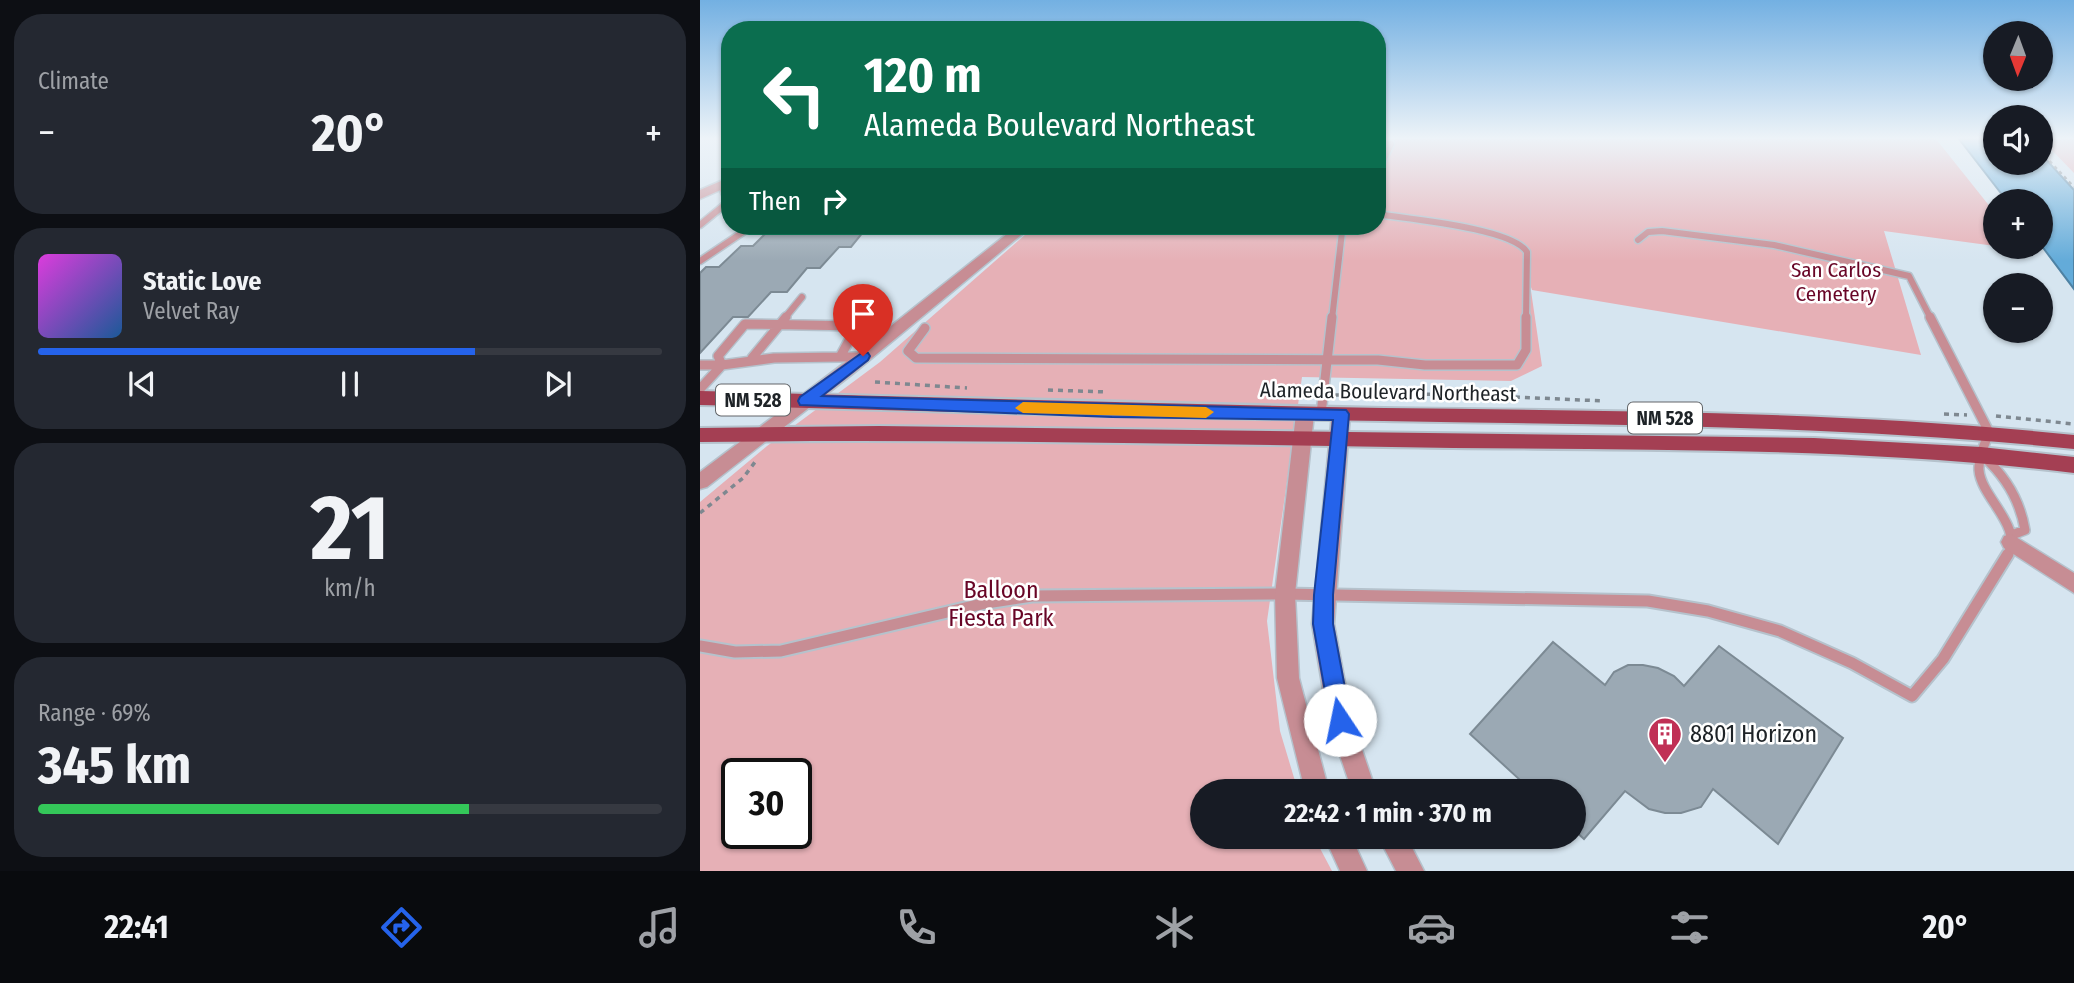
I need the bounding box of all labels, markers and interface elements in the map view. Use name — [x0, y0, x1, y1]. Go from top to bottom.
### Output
north arrow — [1983, 21, 2053, 91]
map controls — [1983, 21, 2053, 343]
text: 120 m — [864, 46, 982, 105]
icon: left — [749, 49, 840, 140]
text: Climate — [38, 67, 109, 95]
text: 20° — [312, 102, 388, 165]
button: sound — [1983, 105, 2053, 175]
text: Alameda Boulevard Northeast — [864, 106, 1255, 144]
text: − — [38, 110, 55, 156]
text: + — [645, 110, 662, 156]
icon: right — [815, 182, 853, 220]
text: Then — [749, 186, 801, 217]
button: + — [1983, 189, 2053, 259]
park label: San Carlos Cemetery — [1791, 257, 1881, 307]
text: Static Love — [143, 266, 261, 297]
button: − — [1983, 273, 2053, 343]
pin — [833, 284, 893, 356]
icon: arrive — [844, 295, 882, 333]
text: Velvet Ray — [143, 297, 239, 325]
icon: previous — [123, 365, 161, 403]
icon: pause — [331, 365, 369, 403]
icon: next — [539, 365, 577, 403]
street label: Alameda Boulevard Northeast — [1260, 377, 1517, 407]
road number: NM 528 — [716, 384, 790, 416]
road number: NM 528 — [1628, 402, 1702, 434]
text: 21 — [310, 474, 390, 583]
text: km/h — [324, 574, 376, 602]
park label: Balloon Fiesta Park — [948, 576, 1055, 632]
position arrow — [1303, 683, 1377, 757]
text: Range · 69% — [38, 699, 151, 727]
building icon: 8801 Horizon — [1646, 715, 1684, 764]
place label: 8801 Horizon — [1690, 720, 1817, 748]
text: 345 km — [38, 734, 191, 797]
speed limit sign: 30 — [721, 758, 812, 849]
text: 22:42 · 1 min · 370 m — [1284, 798, 1492, 829]
icon: directions — [377, 903, 426, 952]
icon: music — [635, 903, 684, 952]
icon: phone — [892, 903, 941, 952]
icon: climate — [1150, 903, 1199, 952]
icon: car — [1407, 903, 1456, 952]
icon: filters — [1665, 903, 1714, 952]
text: 22:41 — [104, 908, 169, 946]
text: 20° — [1922, 908, 1970, 946]

